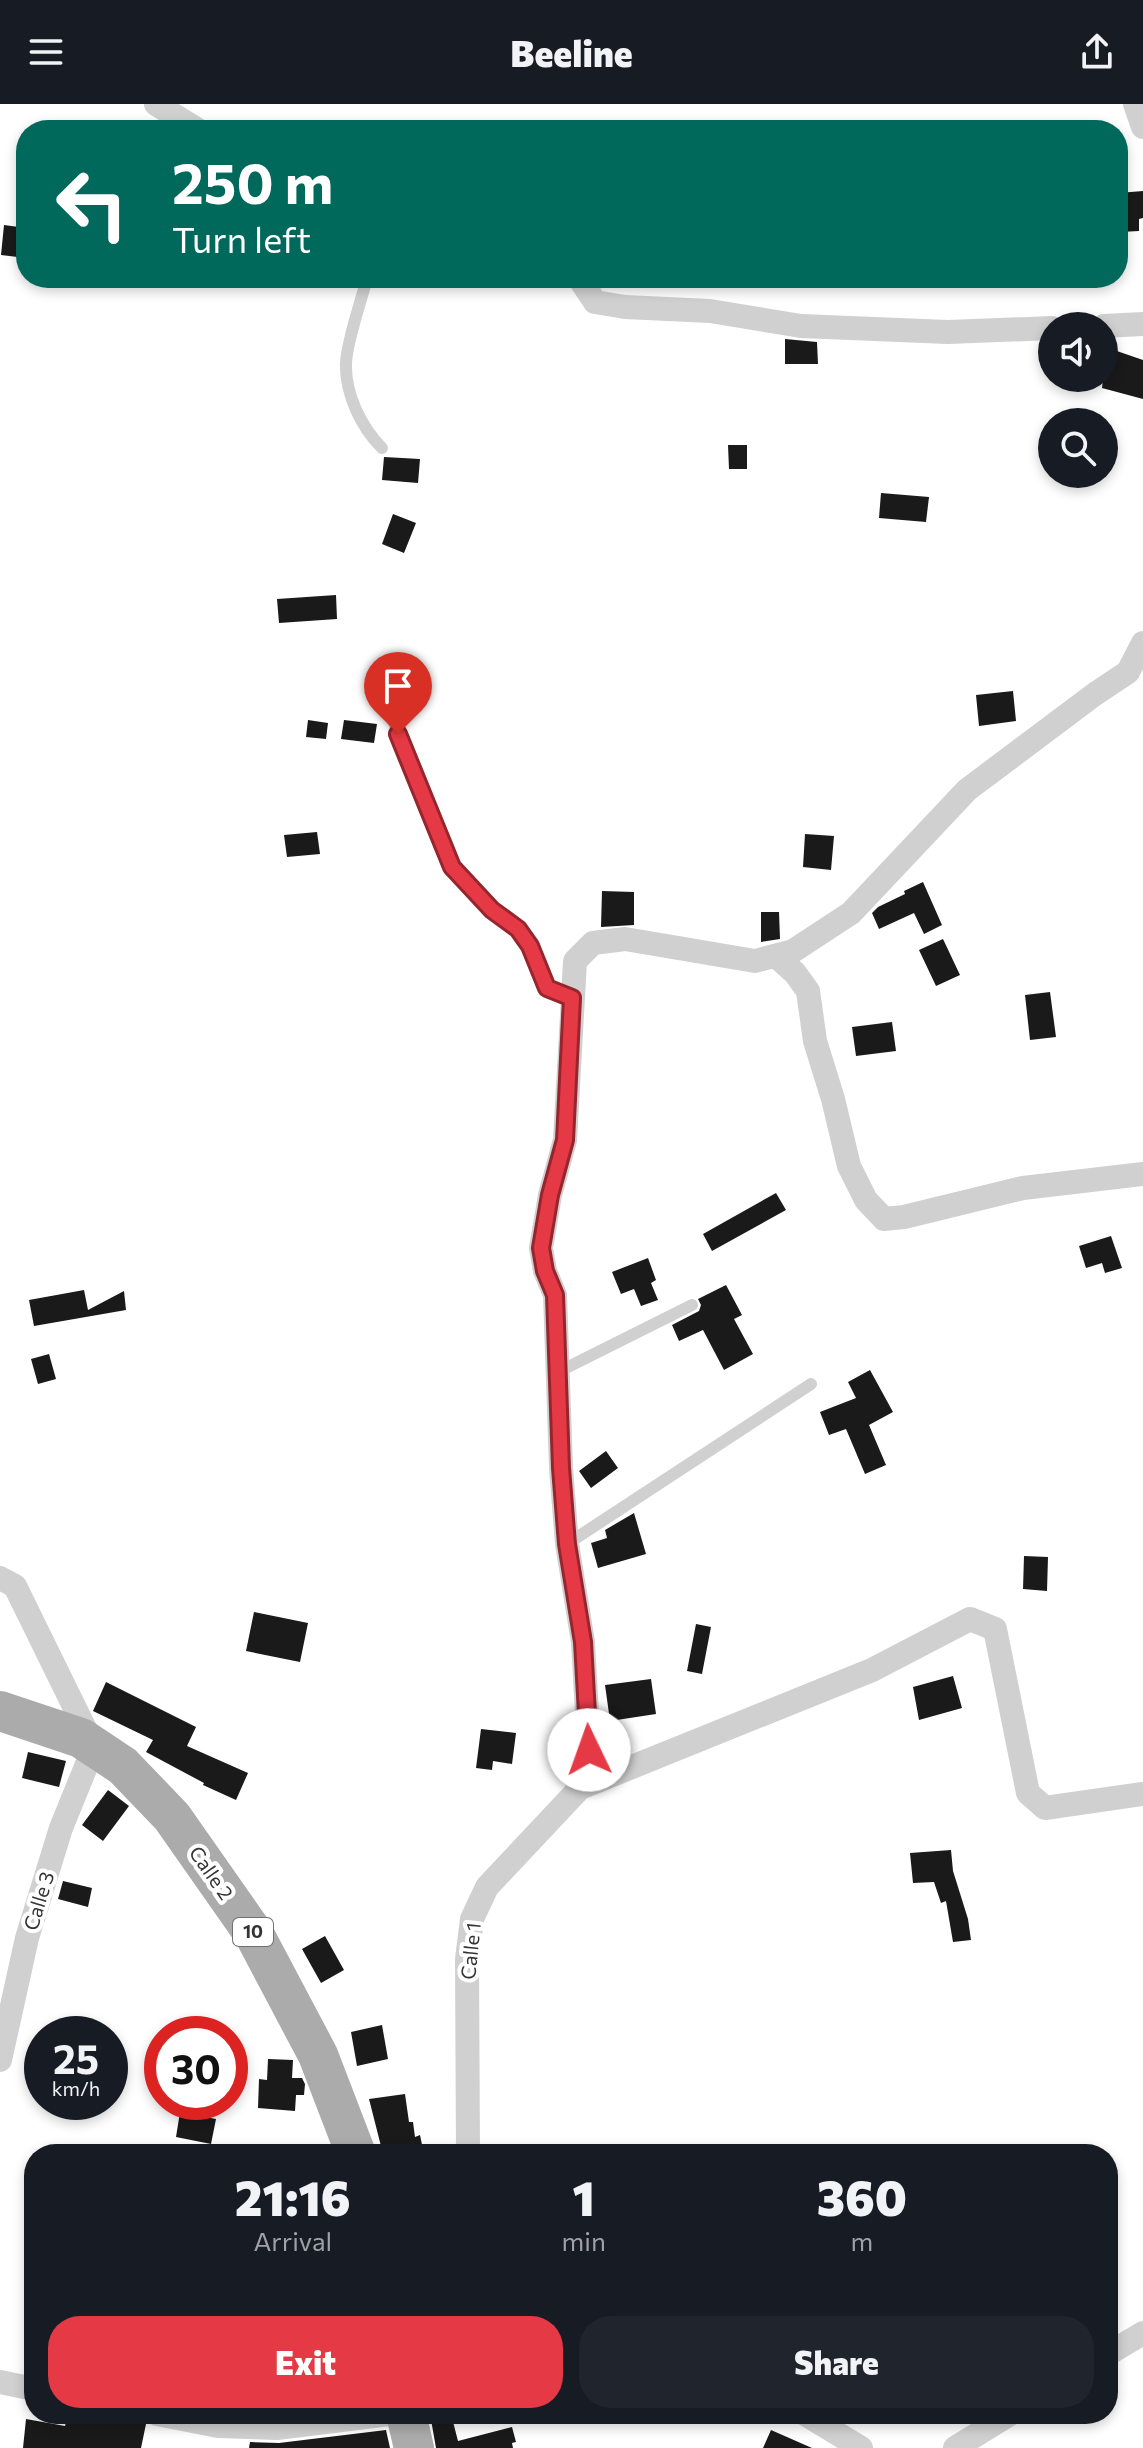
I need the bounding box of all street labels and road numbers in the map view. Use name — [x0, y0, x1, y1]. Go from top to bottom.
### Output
street label: Calle 2 — [185, 1841, 239, 1904]
street label: Calle 3 — [18, 1868, 58, 1933]
road number: 10 — [233, 1918, 273, 1946]
street label: Calle 1 — [455, 1921, 485, 1981]

